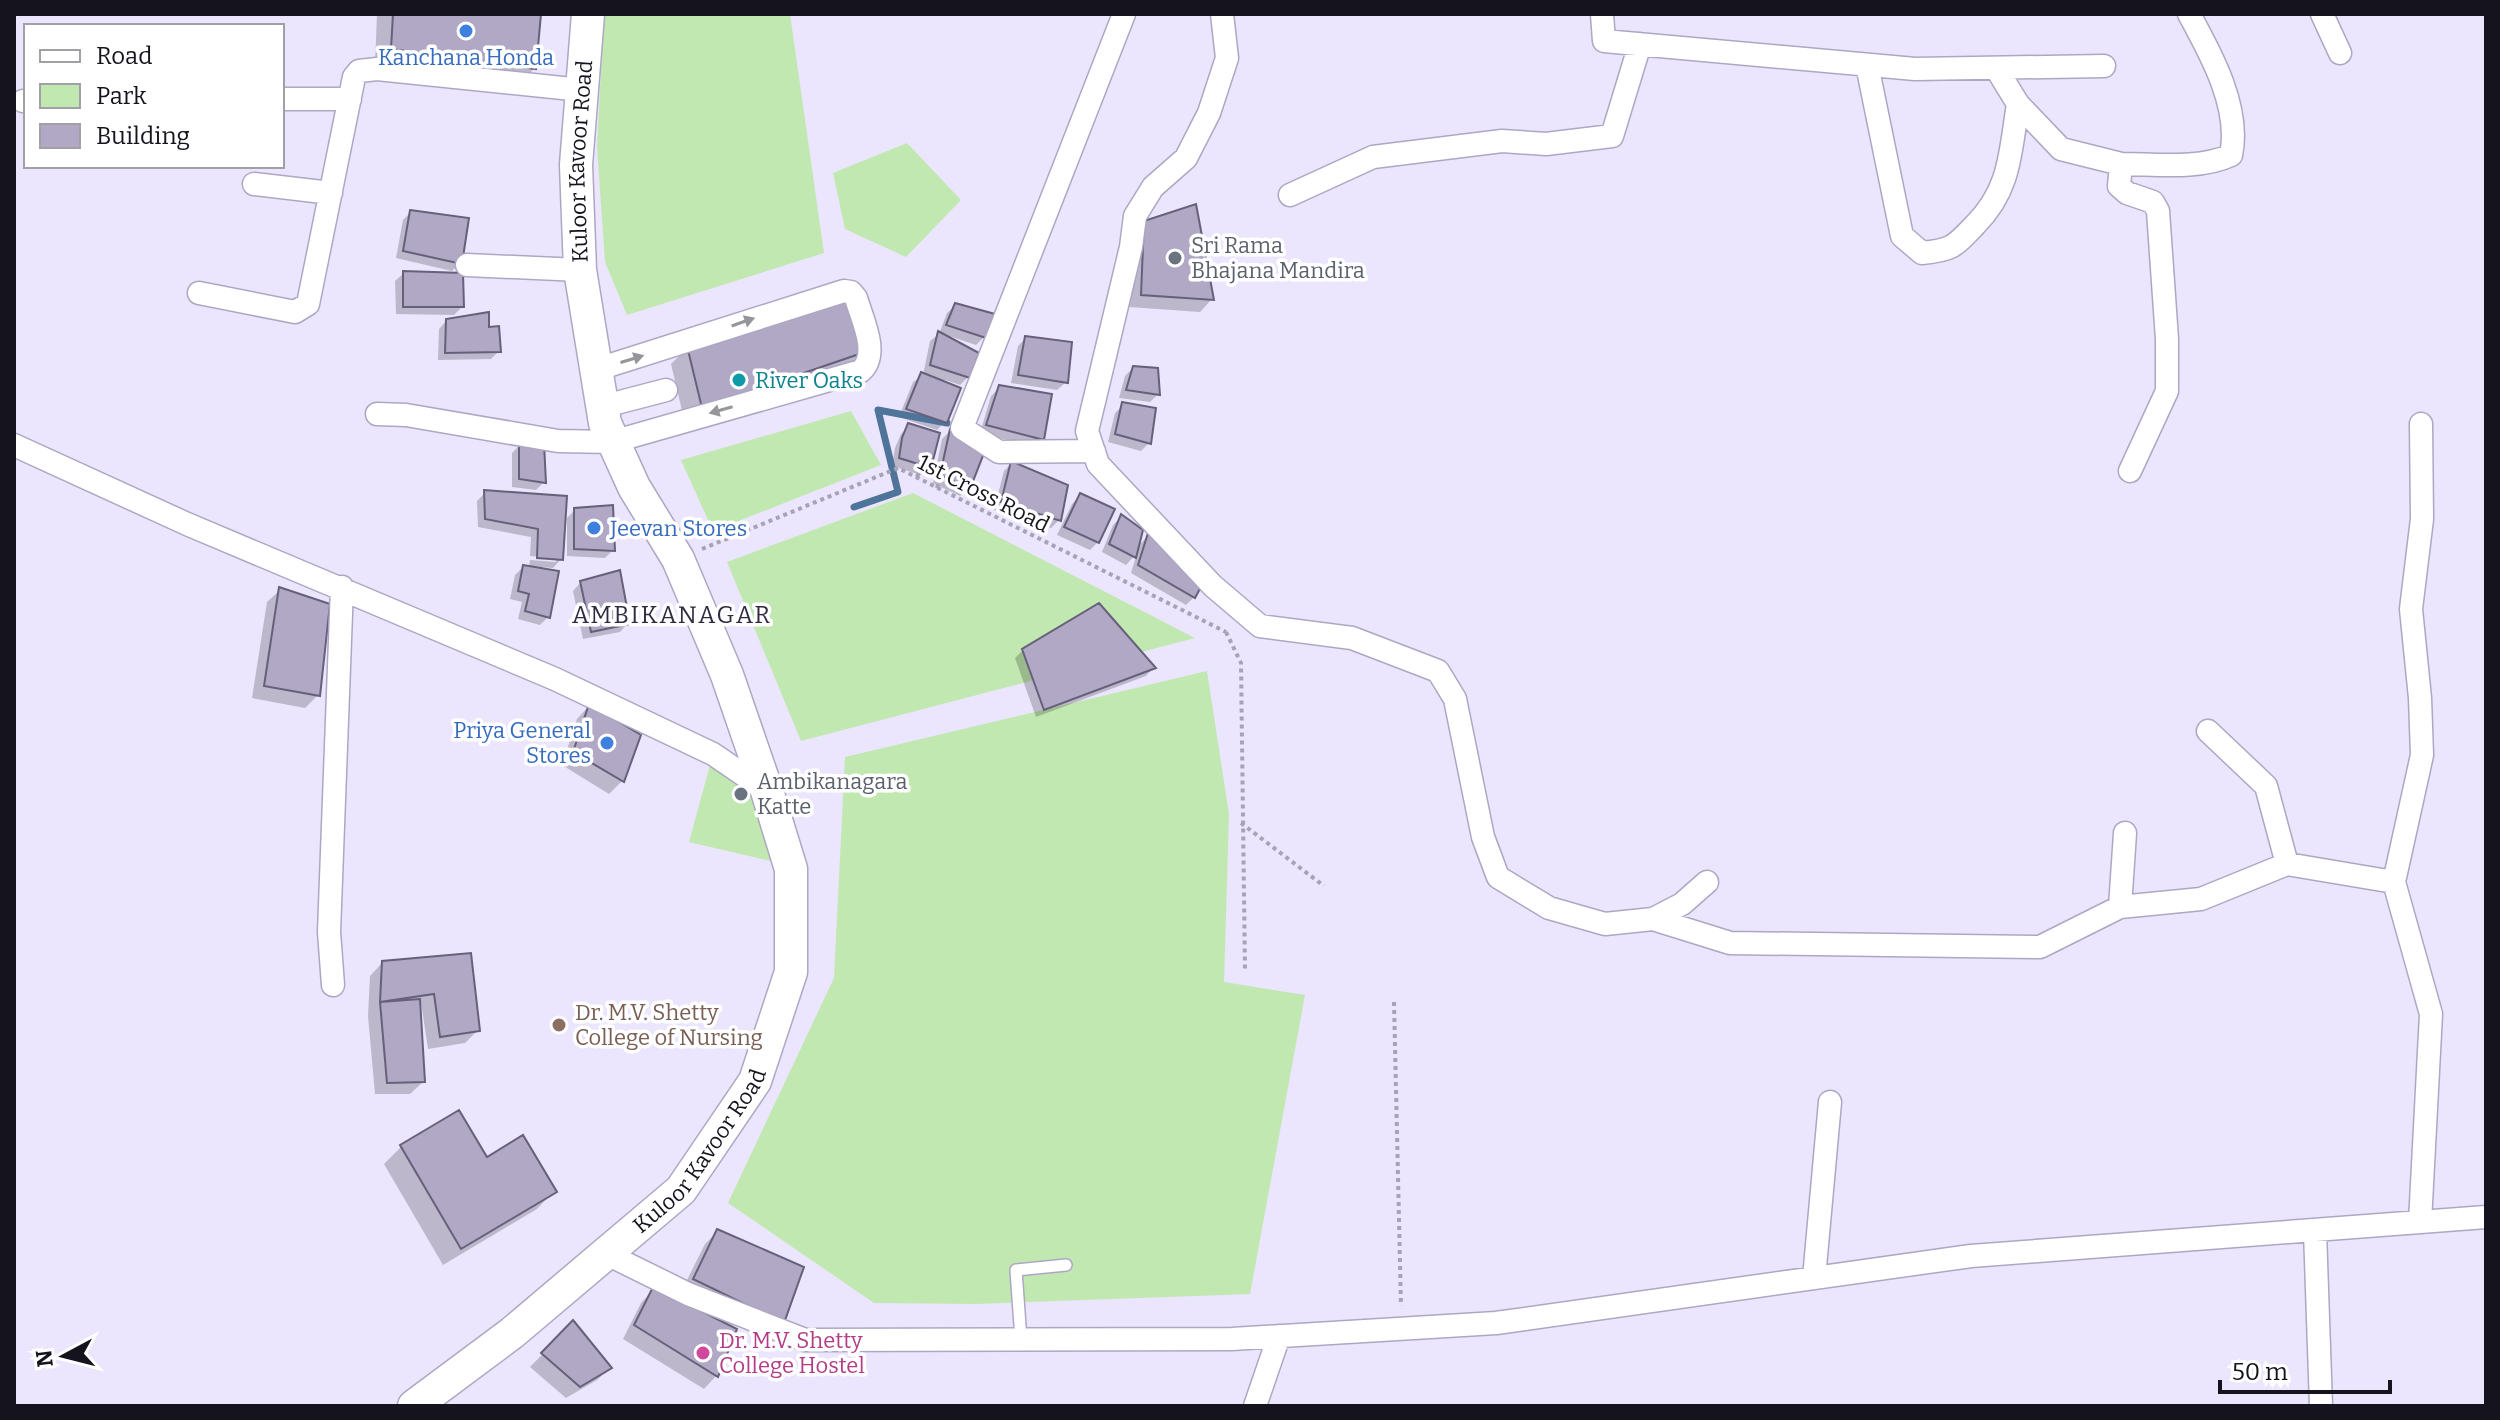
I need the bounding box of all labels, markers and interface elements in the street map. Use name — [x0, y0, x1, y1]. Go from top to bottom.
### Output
marker: Kanchana Honda — [457, 22, 475, 40]
legend — [24, 24, 284, 168]
text: Road — [96, 42, 152, 70]
place label: Kanchana Honda — [378, 44, 554, 71]
street label: Kuloor Kavoor Road — [563, 59, 598, 263]
text: Park — [96, 82, 147, 110]
text: Building — [96, 122, 190, 150]
place label: Sri Rama Bhajana Mandira — [1191, 232, 1365, 284]
marker: Sri Rama Bhajana Mandira — [1166, 249, 1184, 267]
one-way arrow — [731, 316, 755, 328]
one-way arrow — [621, 352, 645, 365]
place label: River Oaks — [755, 367, 863, 394]
marker: River Oaks — [730, 371, 748, 389]
one-way arrow — [709, 404, 733, 417]
street label: 1st Cross Road — [913, 449, 1054, 538]
place label: Jeevan Stores — [609, 515, 747, 542]
marker: Jeevan Stores — [585, 519, 603, 537]
district label: AMBIKANAGAR — [572, 601, 772, 629]
place label: Priya General Stores — [453, 717, 591, 769]
marker: Priya General Stores — [598, 734, 616, 752]
place label: Ambikanagara Katte — [757, 768, 907, 820]
marker: Ambikanagara Katte — [732, 785, 750, 803]
place label: Dr. M.V. Shetty College of Nursing — [575, 999, 763, 1051]
marker: Dr. M.V. Shetty College of Nursing — [550, 1016, 568, 1034]
street label: Kuloor Kavoor Road — [628, 1065, 772, 1239]
north arrow — [24, 1316, 104, 1396]
place label: Dr. M.V. Shetty College Hostel — [719, 1327, 865, 1379]
marker: Dr. M.V. Shetty College Hostel — [694, 1344, 712, 1362]
scale bar — [2220, 1344, 2390, 1394]
text: N — [30, 1348, 59, 1368]
text: 50 m — [2232, 1358, 2288, 1386]

